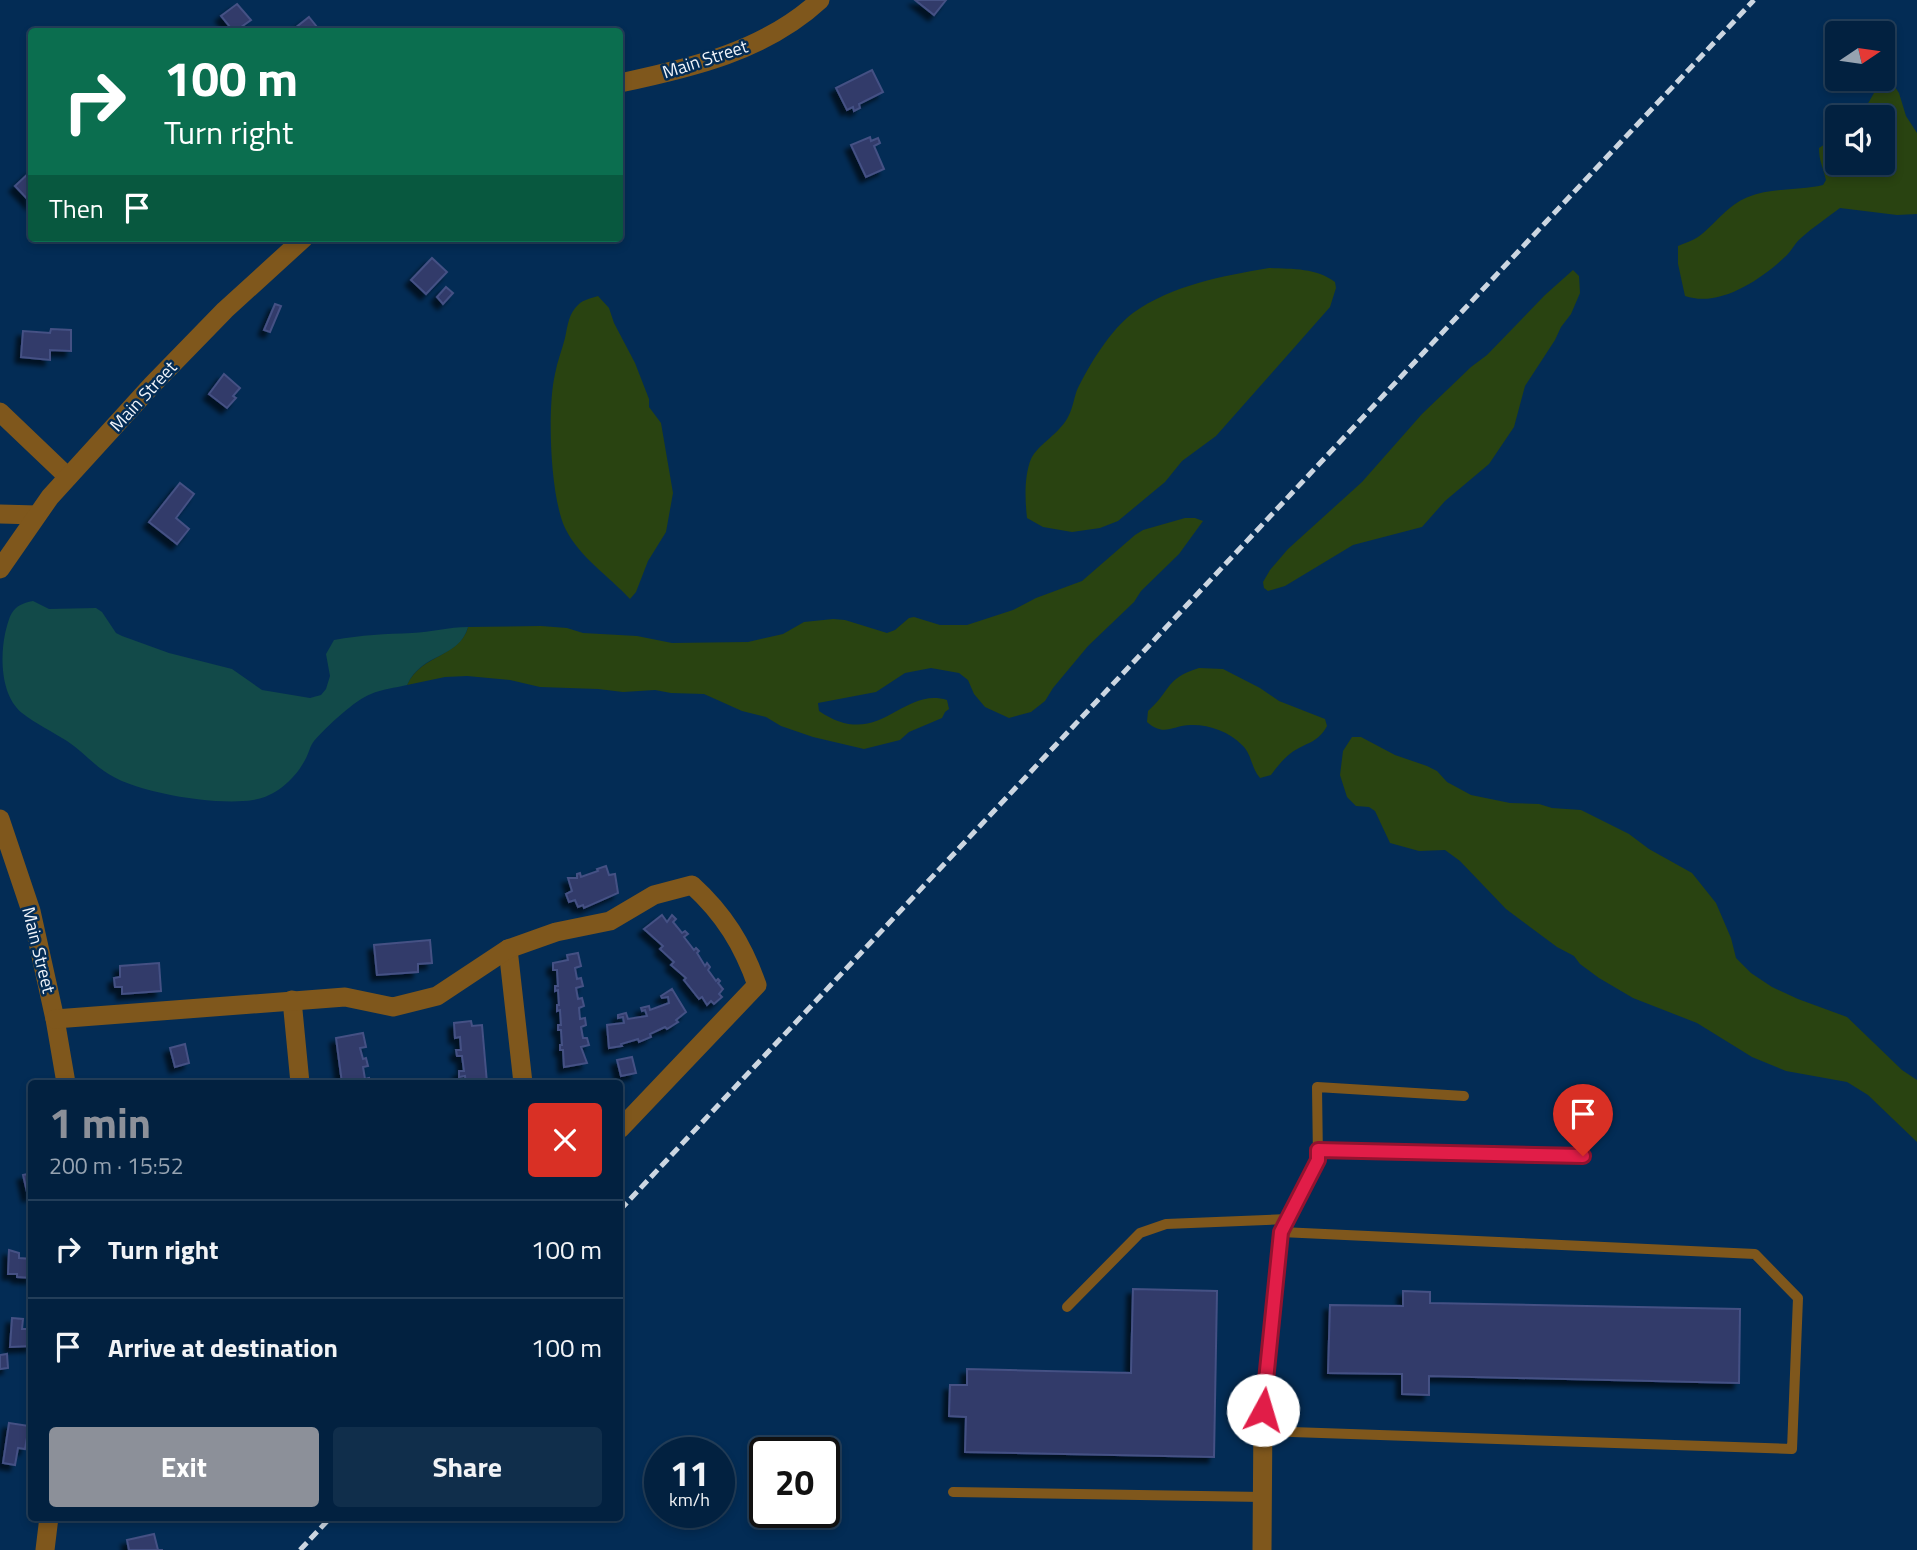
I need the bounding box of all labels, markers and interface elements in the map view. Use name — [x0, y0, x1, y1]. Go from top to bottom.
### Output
north arrow — [1825, 21, 1895, 91]
map controls — [1825, 21, 1895, 175]
street label: Main Street — [659, 32, 752, 85]
text: 100 m — [164, 40, 298, 115]
icon: right — [49, 56, 140, 147]
button: sound — [1825, 105, 1895, 175]
text: Turn right — [164, 108, 293, 156]
text: Then — [49, 189, 104, 228]
icon: arrive — [118, 189, 156, 227]
street label: Main Street — [103, 354, 183, 437]
street label: Main Street — [15, 904, 63, 997]
pin — [1553, 1084, 1613, 1156]
text: 1 min — [49, 1090, 151, 1154]
icon: arrive — [1564, 1095, 1602, 1133]
button: close — [528, 1103, 602, 1177]
text: 200 m · 15:52 — [49, 1148, 184, 1183]
icon: right — [49, 1230, 87, 1268]
text: Turn right — [108, 1230, 219, 1269]
text: 100 m — [531, 1230, 602, 1269]
icon: arrive — [49, 1328, 87, 1366]
text: Arrive at destination — [108, 1328, 338, 1367]
text: 100 m — [531, 1328, 602, 1367]
position arrow — [1226, 1373, 1300, 1447]
button: Exit — [49, 1427, 319, 1507]
button: Share — [333, 1427, 602, 1507]
speed limit sign: 20 — [749, 1437, 840, 1528]
text: 11 — [670, 1446, 709, 1500]
text: km/h — [669, 1486, 710, 1513]

